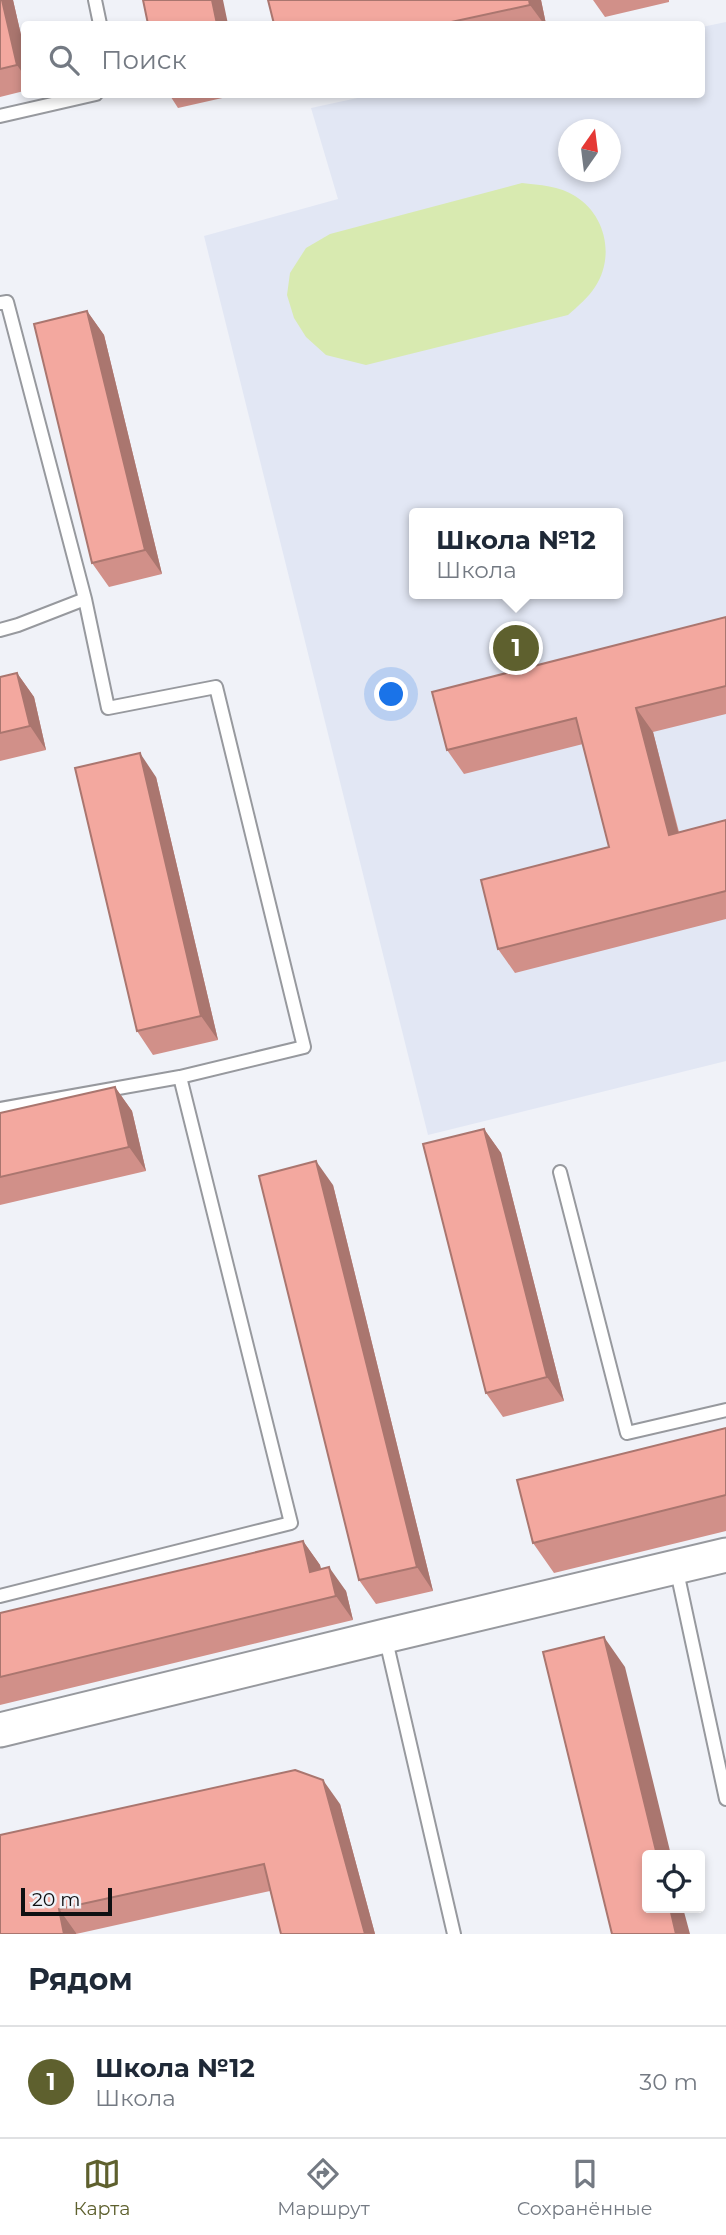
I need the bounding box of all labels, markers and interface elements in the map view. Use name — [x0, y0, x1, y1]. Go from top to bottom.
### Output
search box — [21, 21, 705, 98]
icon: search — [45, 41, 83, 79]
text: Поиск — [101, 44, 187, 76]
north arrow — [558, 119, 621, 182]
popup — [409, 508, 623, 599]
text: Школа №12 — [436, 524, 596, 556]
text: Школа — [436, 556, 517, 584]
pin: 1 — [493, 622, 539, 674]
your location — [374, 677, 408, 711]
map controls — [642, 1850, 705, 1913]
button: locate — [642, 1850, 705, 1913]
scale bar — [21, 1885, 112, 1917]
text: 20 m — [32, 1888, 80, 1911]
text: Рядом — [28, 1961, 133, 1998]
text: Школа №12 — [95, 2052, 255, 2084]
text: 1 — [46, 2068, 56, 2096]
text: 30 m — [639, 2068, 698, 2096]
text: Школа — [95, 2084, 176, 2112]
tab: Карта — [73, 2155, 130, 2220]
tab: Маршрут — [277, 2155, 370, 2220]
tab: Сохранённые — [517, 2155, 653, 2220]

